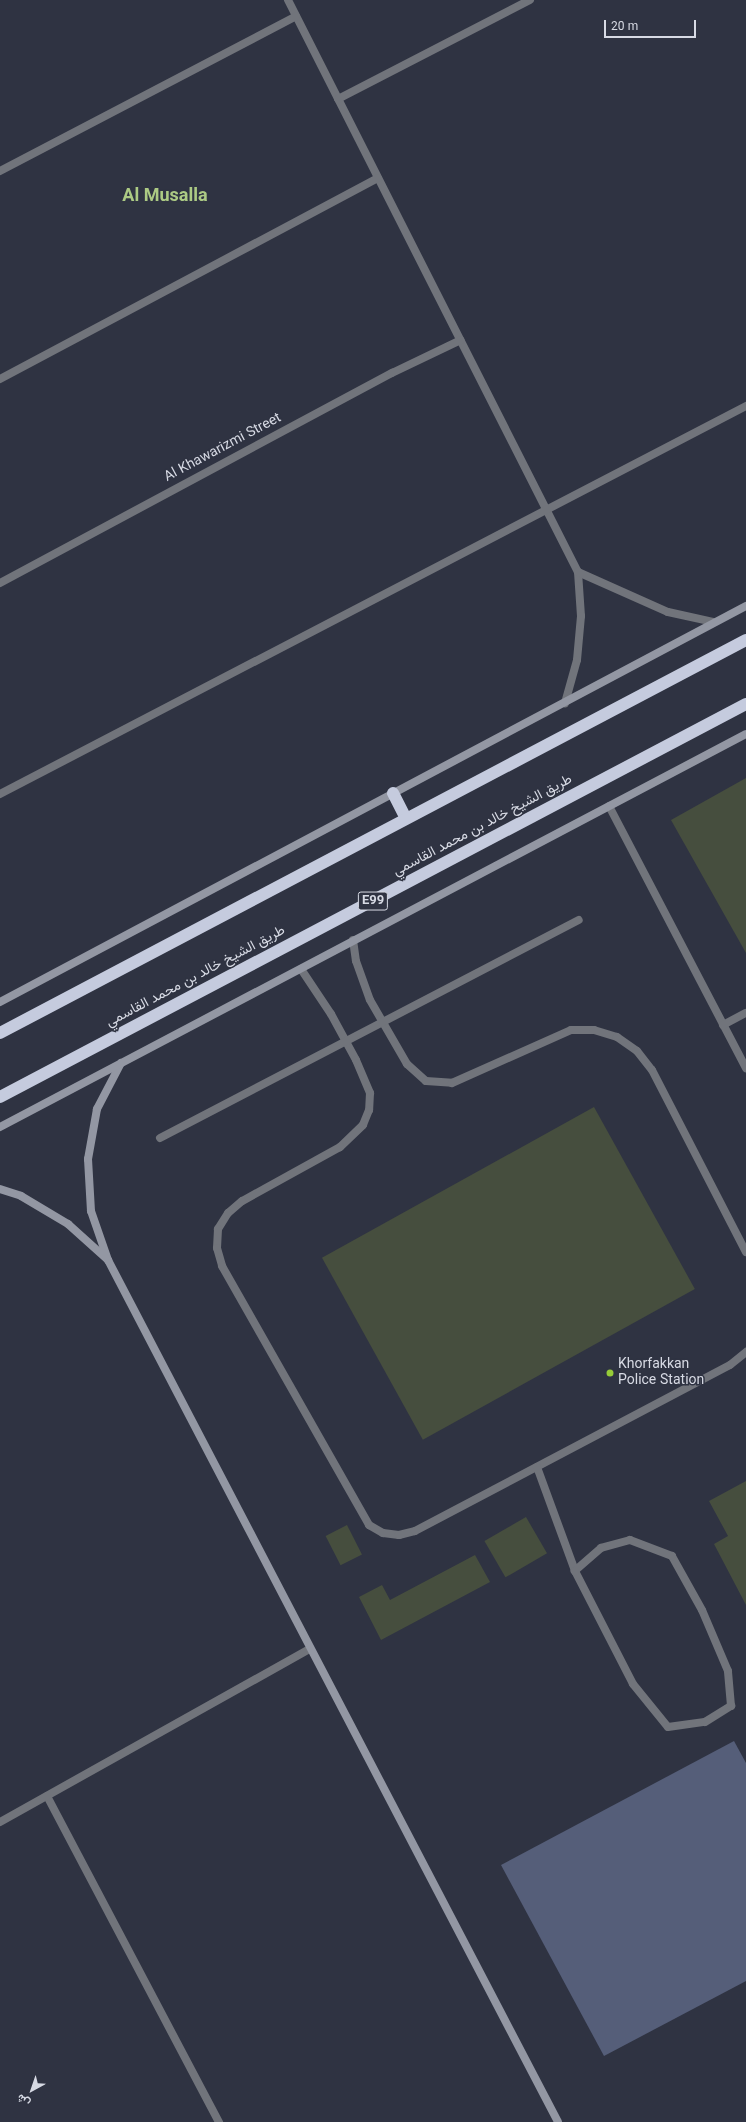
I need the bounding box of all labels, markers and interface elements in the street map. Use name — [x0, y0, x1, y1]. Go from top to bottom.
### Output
scale bar — [606, 12, 698, 38]
text: 20 m — [611, 18, 638, 36]
district label: Al Musalla — [122, 186, 208, 208]
street label: Al Khawarizmi Street — [162, 410, 284, 486]
street label: طريق الشيخ خالد بن محمد القاسمي — [391, 772, 575, 880]
road number: E99 — [357, 890, 389, 912]
street label: طريق الشيخ خالد بن محمد القاسمي — [104, 923, 288, 1031]
place label: Khorfakkan Police Station — [618, 1357, 704, 1390]
marker: Khorfakkan Police Station — [605, 1368, 615, 1378]
north arrow — [12, 2070, 52, 2110]
text: ش — [13, 2089, 34, 2110]

